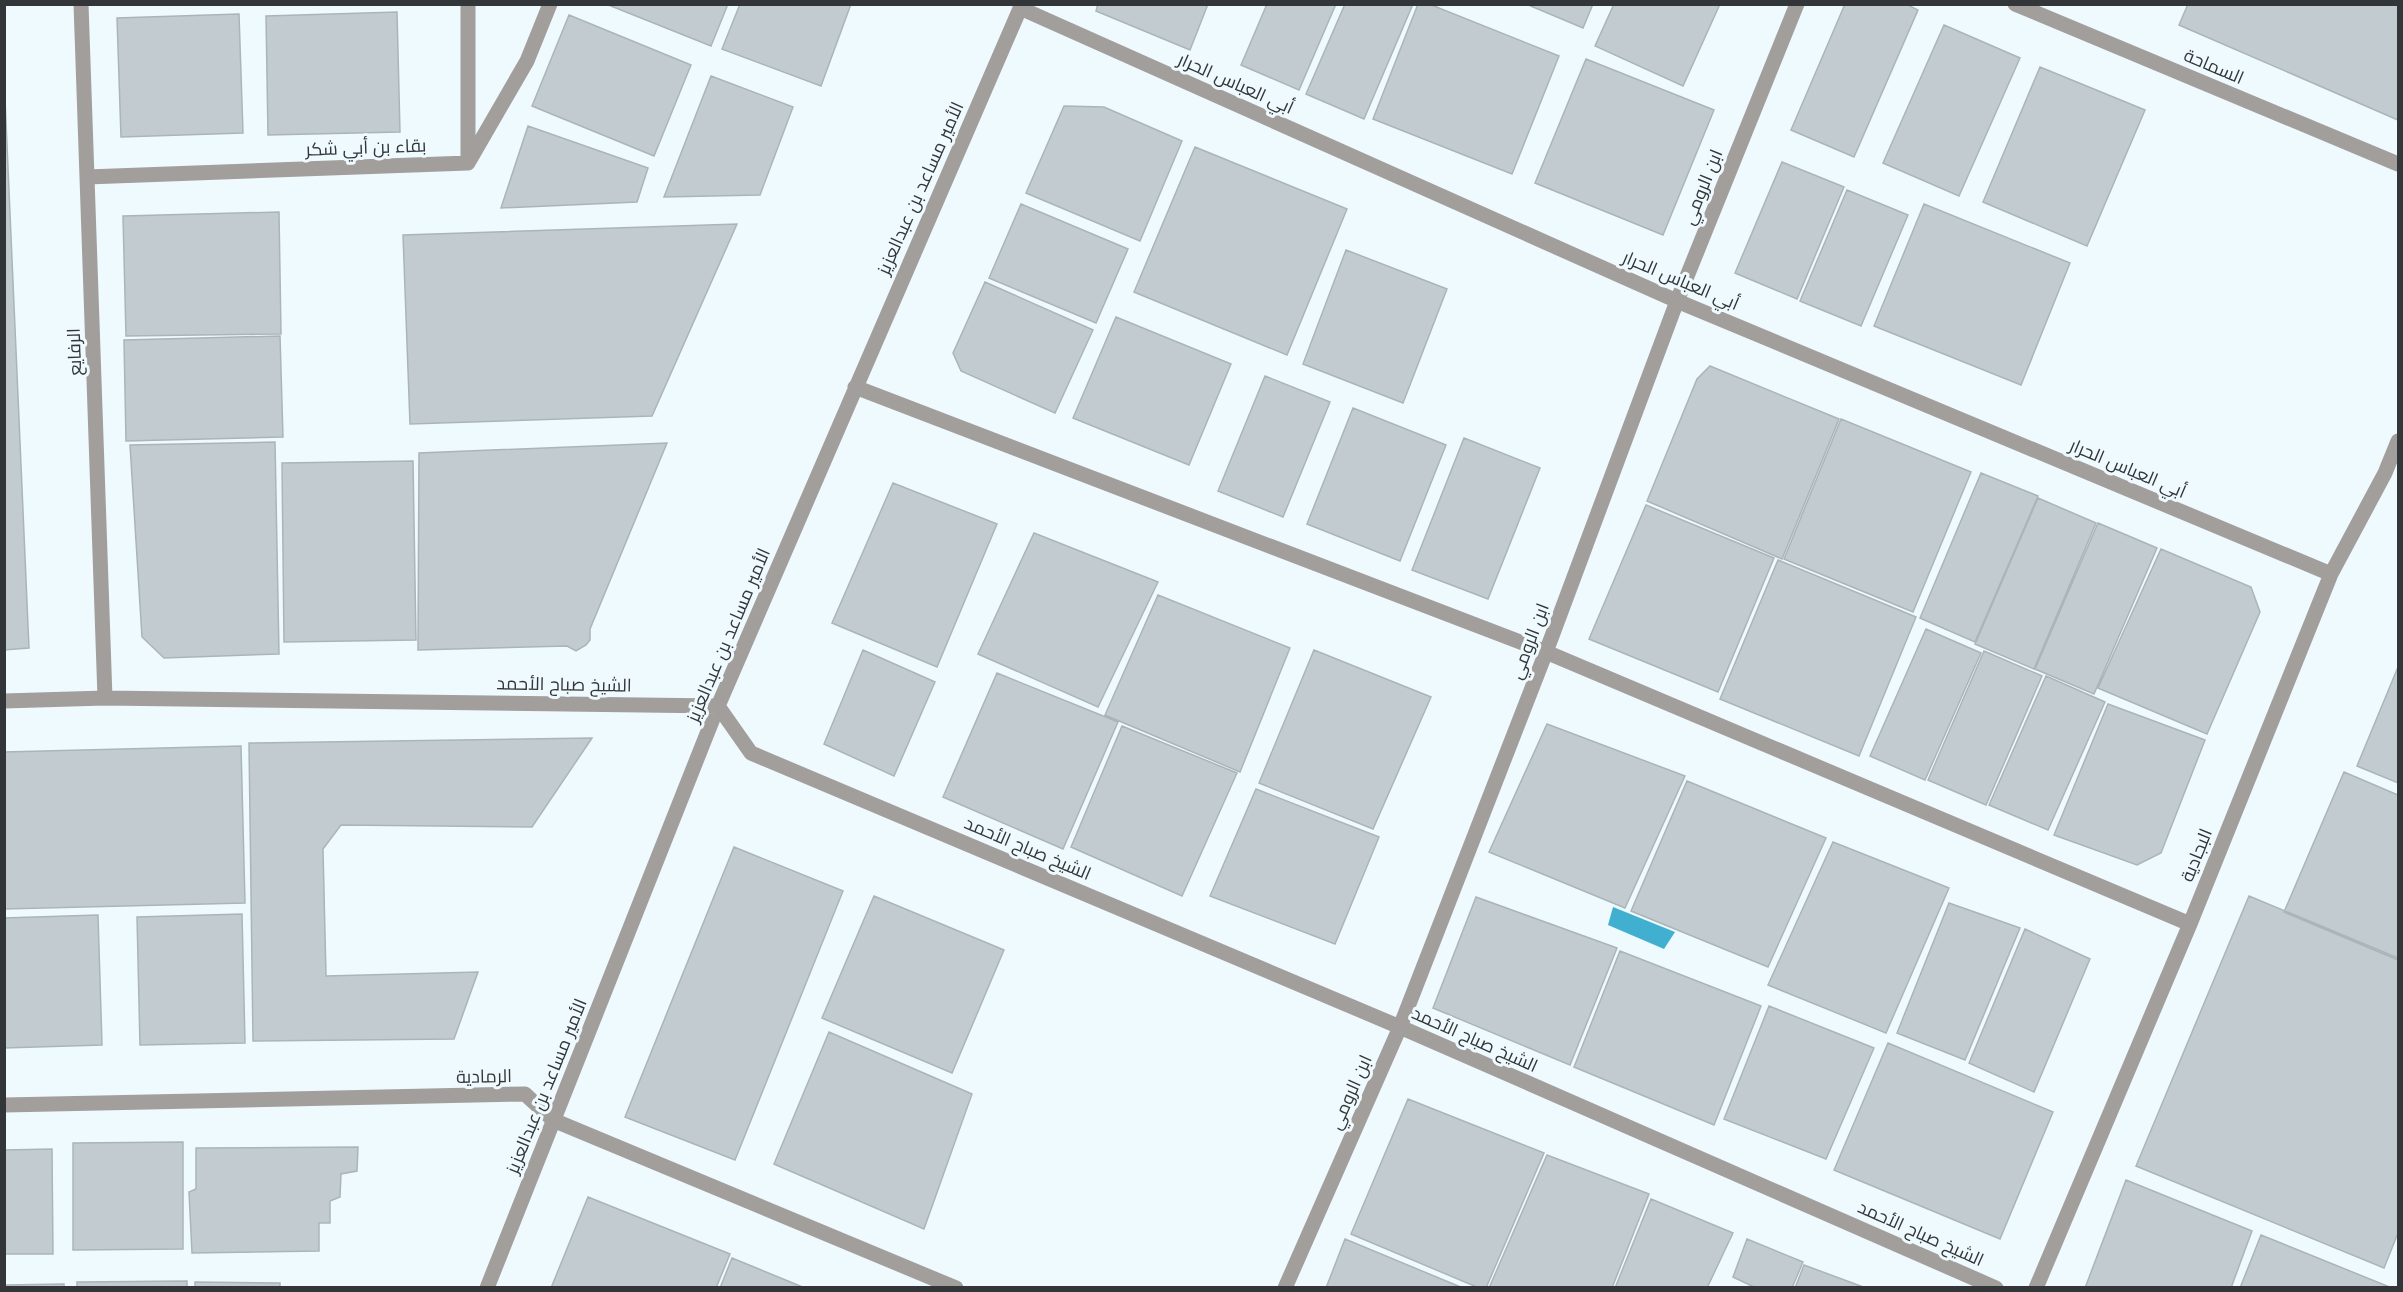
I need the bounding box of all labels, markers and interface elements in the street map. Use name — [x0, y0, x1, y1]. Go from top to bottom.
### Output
street label: السماحة — [2180, 42, 2248, 90]
street label: أبي العباس الحرار — [1172, 46, 1298, 122]
street label: الأمير مساعد بن عبدالعزيز — [870, 98, 969, 279]
street label: بقاء بن أبي شكر — [304, 132, 427, 164]
street label: ابن الرومي — [1676, 145, 1730, 229]
street label: أبي العباس الحرار — [1617, 244, 1743, 318]
street label: الرفايع — [61, 328, 87, 376]
street label: أبي العباس الحرار — [2064, 432, 2190, 506]
street label: الأمير مساعد بن عبدالعزيز — [680, 544, 776, 727]
street label: ابن الرومي — [1503, 599, 1557, 683]
street label: الشيخ صباح الأحمد — [496, 670, 632, 698]
street label: الشيخ صباح الأحمد — [961, 810, 1095, 886]
street label: البجادية — [2174, 825, 2218, 885]
street label: الأمير مساعد بن عبدالعزيز — [499, 995, 593, 1178]
street label: الشيخ صباح الأحمد — [1408, 1000, 1542, 1078]
street label: ابن الرومي — [1322, 1051, 1379, 1134]
street label: الرمادية — [456, 1063, 512, 1089]
street label: الشيخ صباح الأحمد — [1854, 1194, 1988, 1272]

